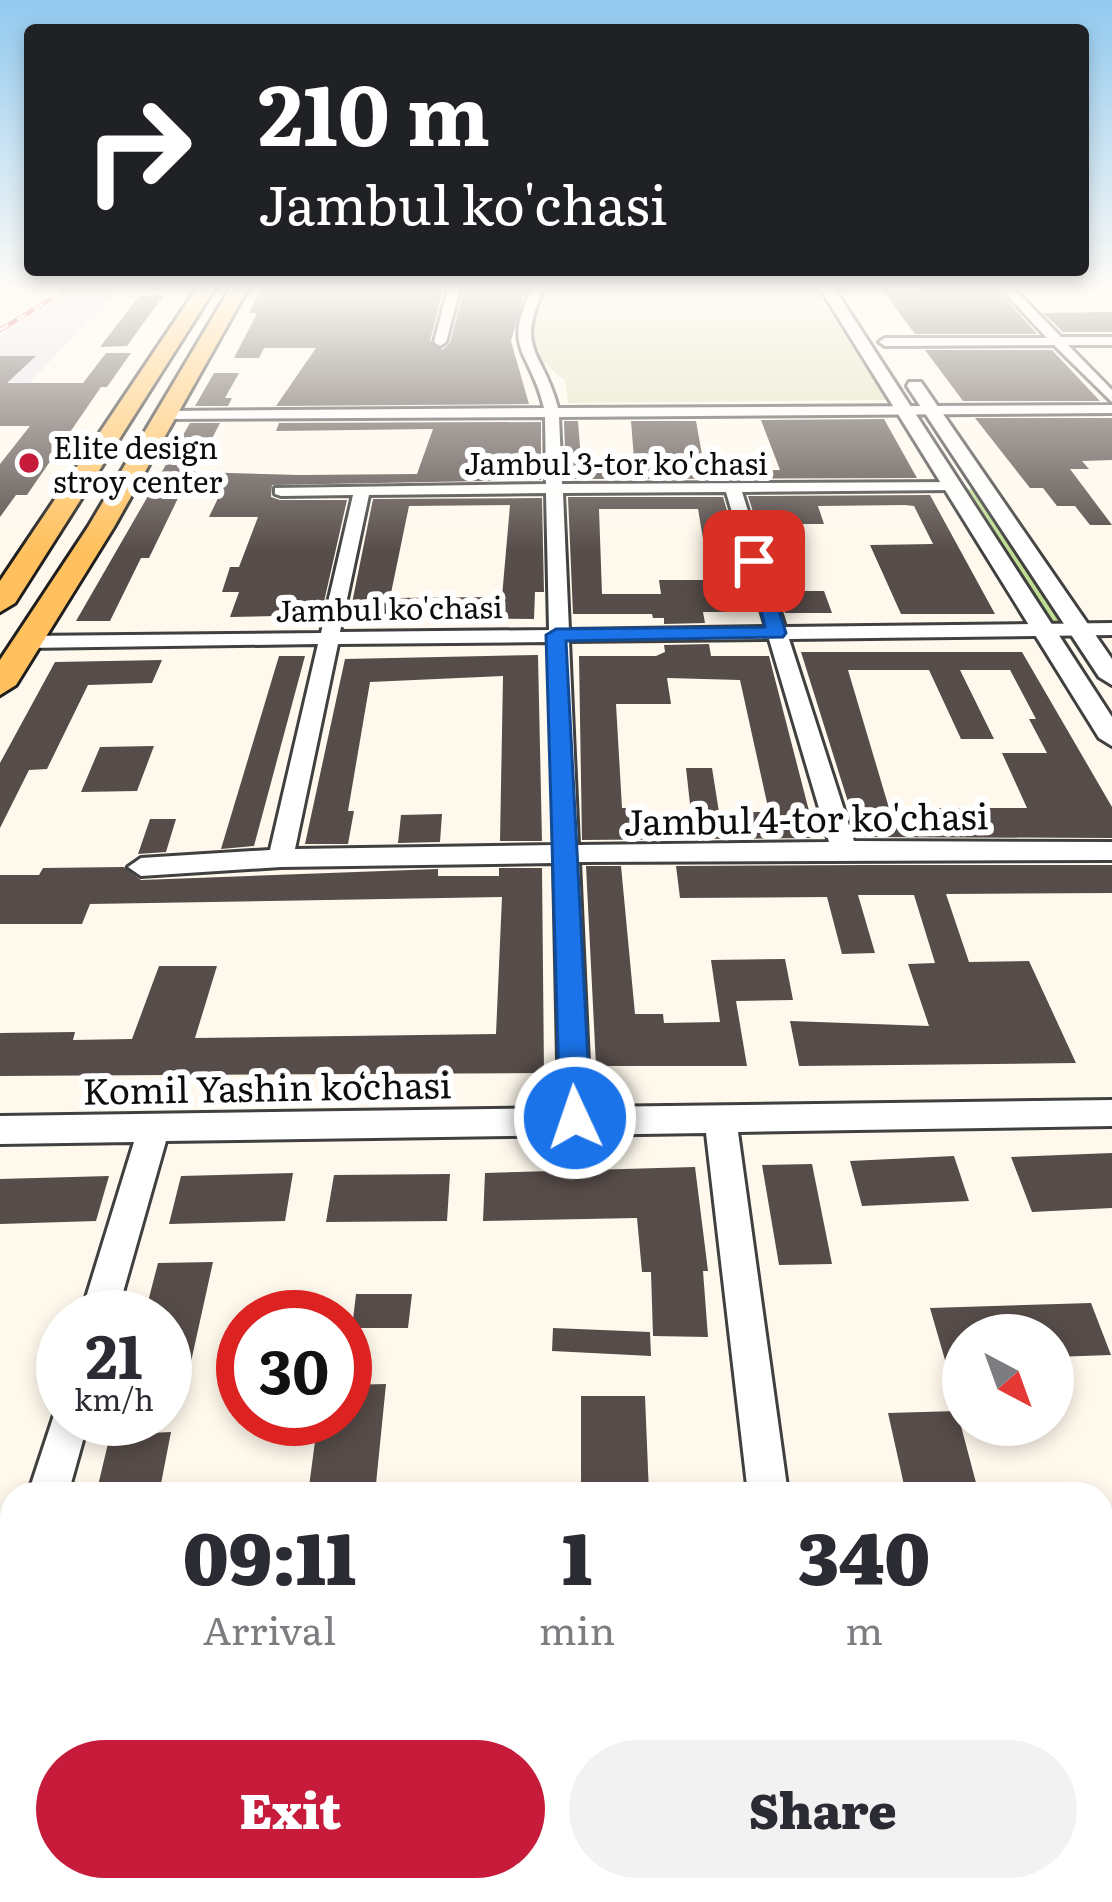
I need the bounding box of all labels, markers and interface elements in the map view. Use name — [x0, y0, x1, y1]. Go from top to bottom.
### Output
text: 210 m — [258, 47, 490, 172]
icon: right — [60, 72, 216, 228]
text: Jambul ko'chasi — [258, 161, 668, 242]
place label: Elite design stroy center — [53, 424, 223, 502]
street label: Jambul 3-tor ko'chasi — [464, 440, 768, 484]
marker: Elite design stroy center — [16, 450, 42, 476]
pin — [703, 510, 805, 612]
icon: arrive — [721, 528, 787, 594]
street label: Jambul ko'chasi — [275, 583, 503, 631]
street label: Jambul 4-tor ko'chasi — [623, 787, 989, 847]
position arrow — [512, 1055, 638, 1181]
street label: Komil Yashin koʻchasi — [82, 1056, 452, 1116]
speed limit sign: 30 — [216, 1290, 372, 1446]
text: 21 — [85, 1308, 143, 1397]
north arrow — [942, 1314, 1074, 1446]
map controls — [942, 1314, 1074, 1446]
text: km/h — [74, 1376, 154, 1420]
text: 09:11 — [183, 1500, 356, 1607]
text: 1 — [562, 1500, 592, 1607]
text: 340 — [798, 1500, 930, 1607]
text: Arrival — [203, 1599, 336, 1657]
text: min — [539, 1599, 615, 1657]
text: m — [845, 1599, 883, 1657]
button: Exit — [36, 1740, 545, 1878]
button: Share — [569, 1740, 1077, 1878]

